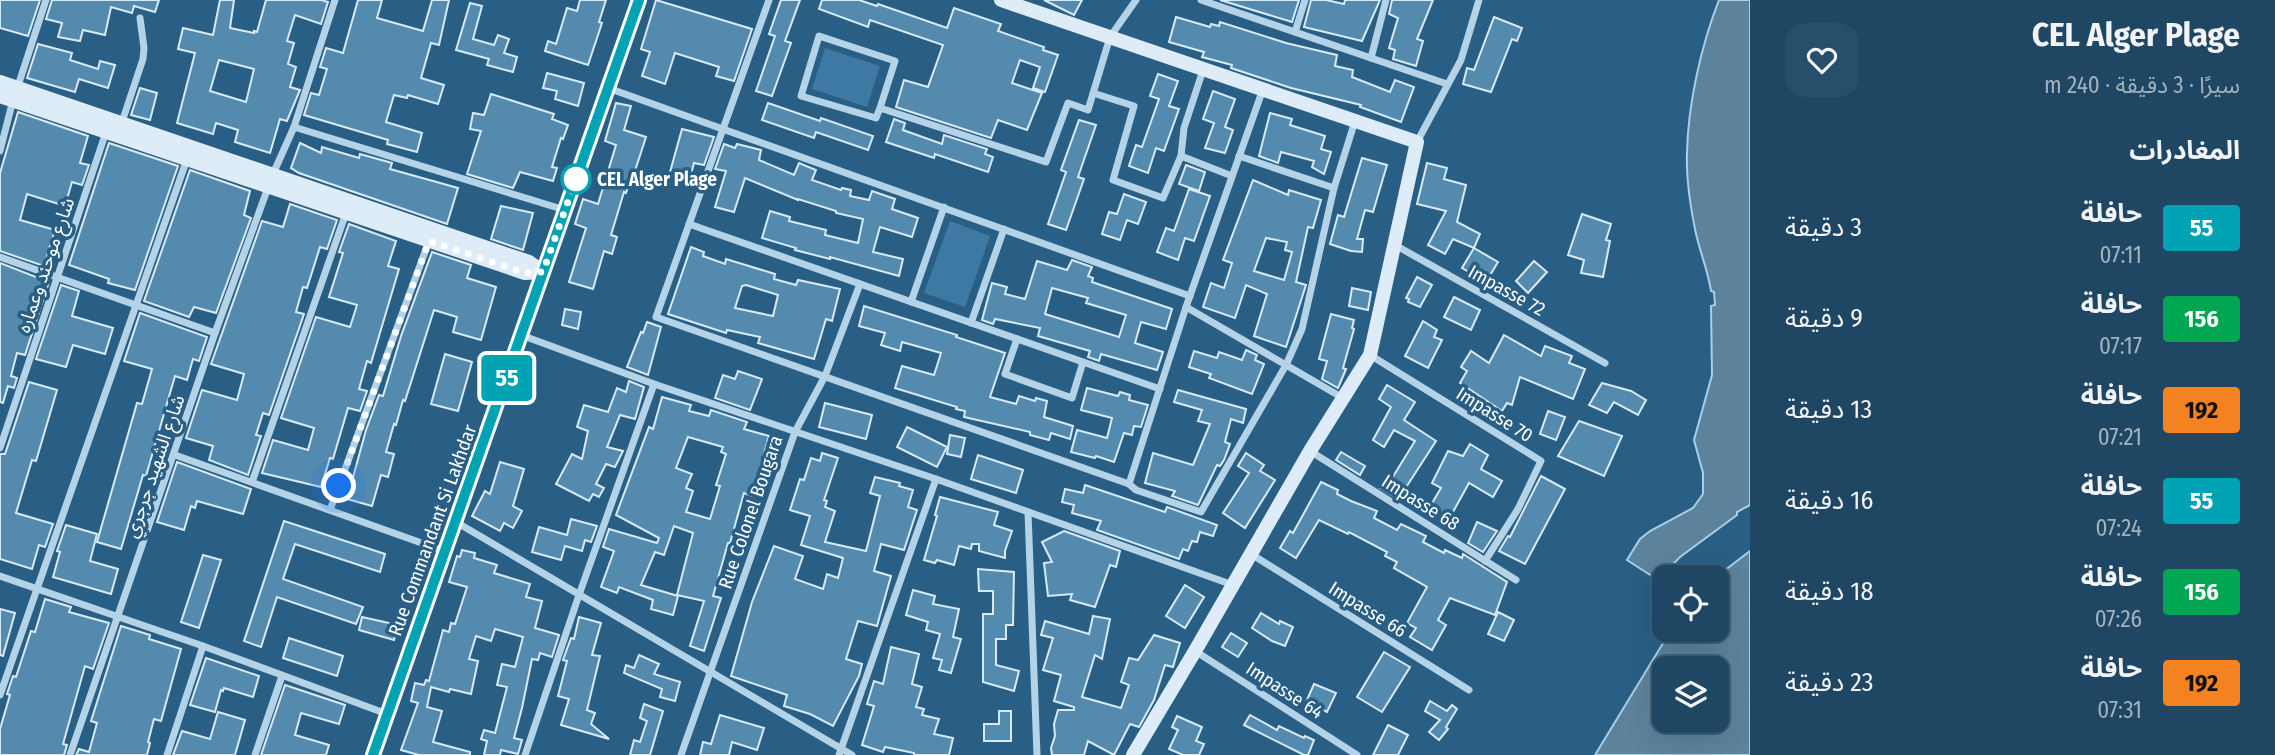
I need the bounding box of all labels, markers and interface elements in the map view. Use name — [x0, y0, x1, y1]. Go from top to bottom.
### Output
text: CEL Alger Plage — [2032, 15, 2240, 55]
button: heart — [1785, 23, 1859, 97]
text: سيرًا · 3 دقيقة · 240 m — [2044, 71, 2240, 99]
text: المغادرات — [2129, 135, 2240, 166]
marker: CEL Alger Plage — [561, 164, 591, 194]
place label: CEL Alger Plage — [597, 168, 717, 191]
street label: شارع موحند وعماره — [12, 195, 81, 336]
text: حافلة — [2081, 198, 2142, 229]
text: 3 دقيقة — [1785, 212, 1862, 243]
text: 55 — [2190, 214, 2213, 242]
text: 07:11 — [2100, 241, 2142, 269]
street label: Impasse 72 — [1464, 260, 1549, 321]
text: حافلة — [2081, 289, 2142, 320]
text: 9 دقيقة — [1785, 303, 1863, 334]
text: 156 — [2184, 305, 2219, 333]
text: 07:17 — [2099, 332, 2142, 360]
line badge: 55 — [476, 355, 538, 401]
text: 55 — [495, 364, 519, 392]
text: حافلة — [2081, 380, 2142, 411]
street label: Impasse 70 — [1452, 382, 1537, 447]
street label: شارع الشهيد جرجري — [119, 392, 193, 542]
text: 13 دقيقة — [1785, 394, 1872, 425]
text: 192 — [2185, 396, 2218, 424]
street label: Rue Commandant Si Lakhdar — [383, 421, 482, 639]
text: 07:21 — [2098, 423, 2142, 451]
street label: Rue Colonel Bougara — [713, 432, 788, 592]
your location — [321, 468, 356, 503]
street label: Impasse 68 — [1378, 469, 1464, 535]
text: حافلة — [2081, 471, 2142, 502]
text: 16 دقيقة — [1785, 485, 1873, 516]
text: 55 — [2190, 487, 2213, 515]
text: 07:24 — [2095, 514, 2142, 542]
text: حافلة — [2081, 562, 2142, 593]
map controls — [1652, 565, 1729, 733]
button: locate — [1652, 565, 1729, 642]
street label: Impasse 66 — [1325, 576, 1411, 642]
text: 18 دقيقة — [1785, 576, 1873, 607]
text: 156 — [2184, 578, 2219, 606]
text: 07:26 — [2095, 605, 2142, 633]
text: حافلة — [2081, 653, 2142, 684]
button: layers — [1652, 656, 1729, 733]
street label: Impasse 64 — [1242, 657, 1328, 724]
text: 23 دقيقة — [1785, 667, 1873, 698]
text: 192 — [2185, 669, 2218, 697]
text: 07:31 — [2097, 696, 2142, 724]

